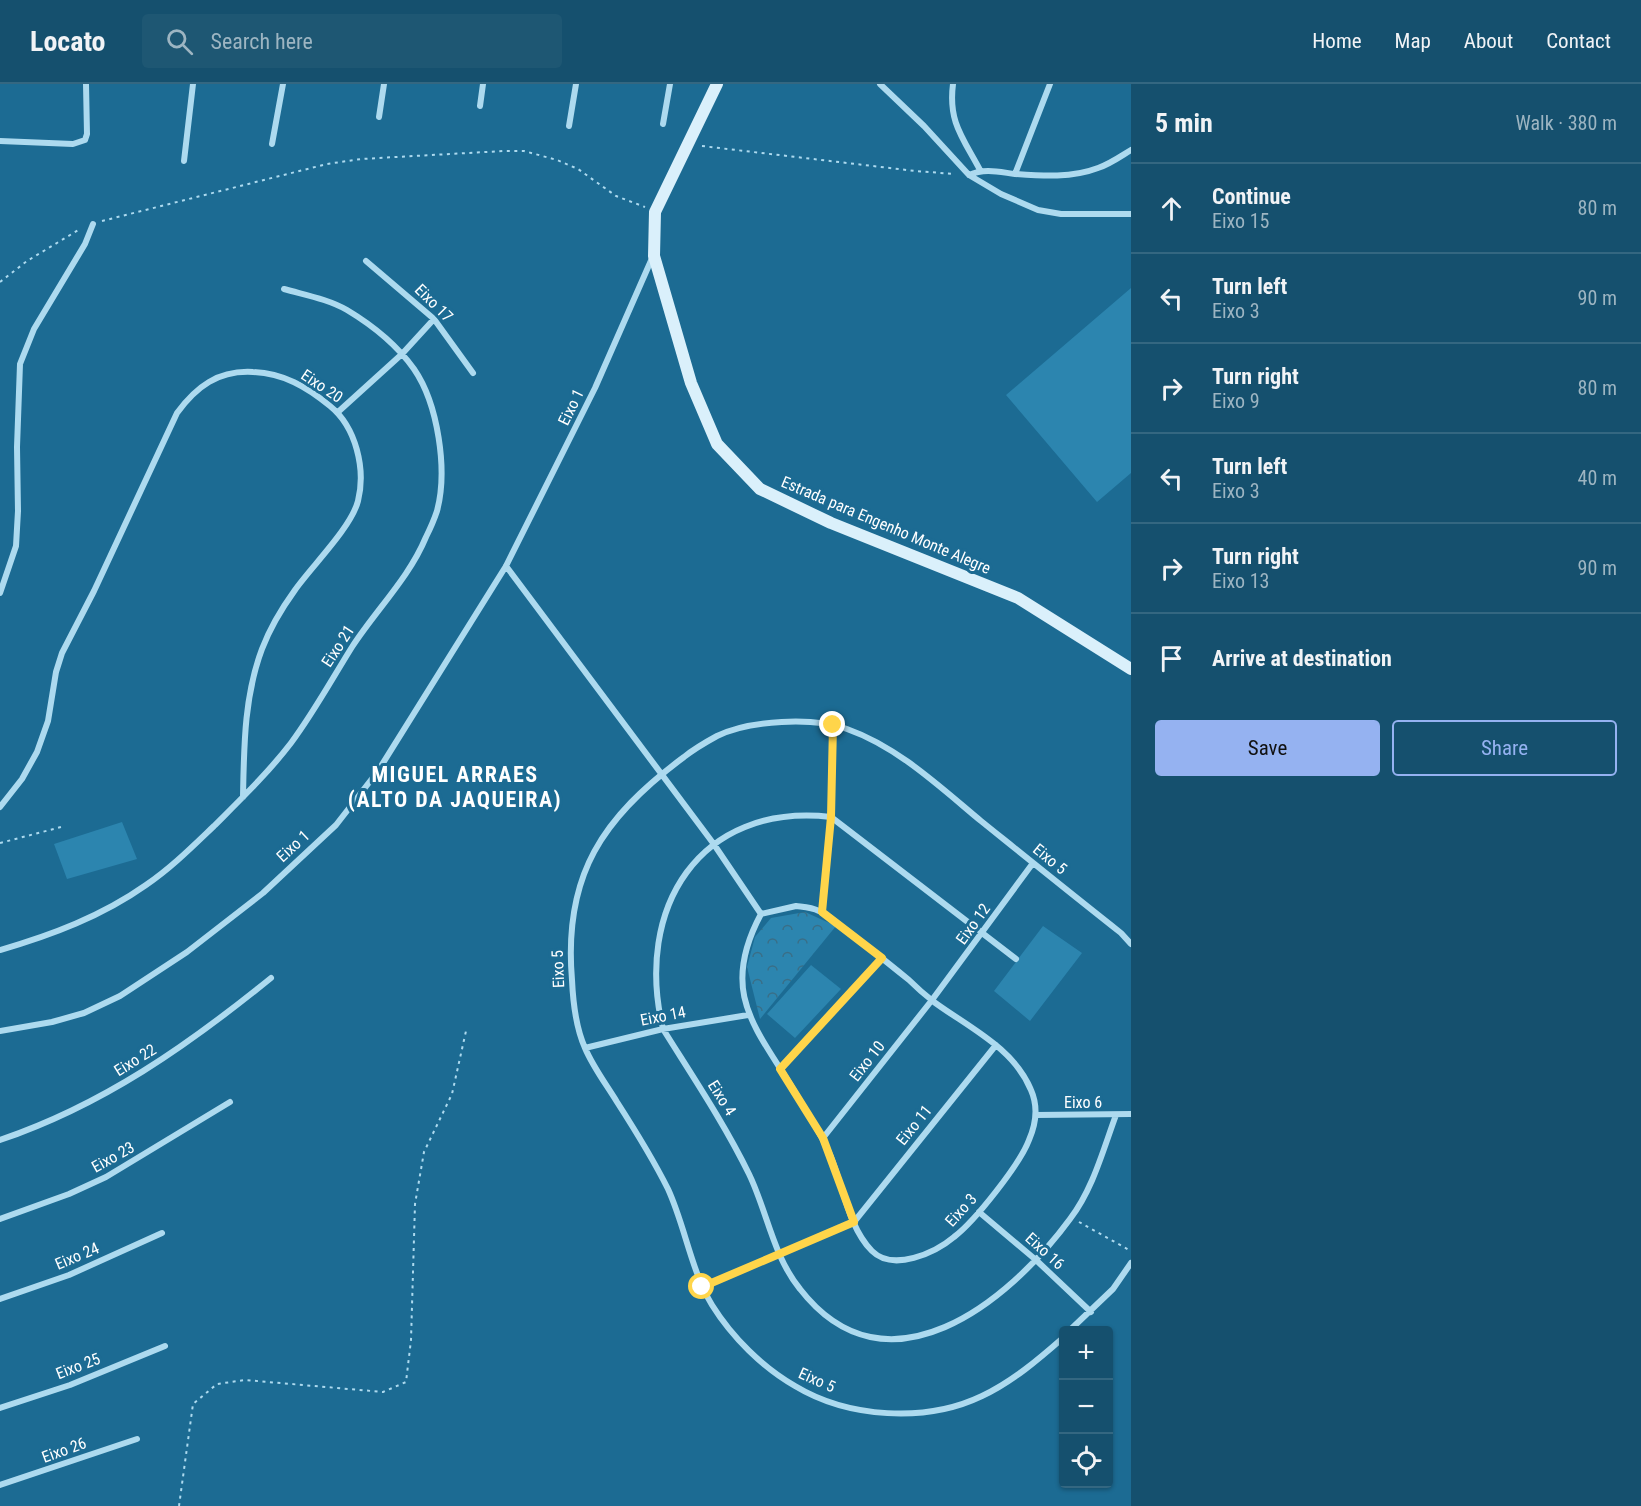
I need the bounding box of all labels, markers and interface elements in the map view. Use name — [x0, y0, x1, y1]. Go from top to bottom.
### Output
search box — [142, 14, 562, 68]
text: Locato — [30, 25, 106, 58]
icon: search — [163, 25, 196, 58]
text: Search here — [211, 29, 313, 54]
text: Home — [1312, 29, 1362, 53]
text: Map — [1395, 29, 1431, 53]
text: About — [1464, 29, 1513, 53]
text: Contact — [1546, 29, 1611, 53]
text: 5 min — [1155, 108, 1213, 138]
text: Walk · 380 m — [1516, 111, 1617, 135]
text: Continue — [1212, 184, 1291, 209]
icon: ahead — [1155, 192, 1188, 225]
text: 80 m — [1578, 196, 1617, 220]
text: Eixo 15 — [1212, 209, 1270, 233]
text: Turn left — [1212, 274, 1287, 299]
street label: Eixo 17 — [411, 280, 457, 326]
icon: left — [1155, 282, 1188, 315]
text: 90 m — [1578, 286, 1617, 310]
text: Eixo 3 — [1212, 299, 1260, 323]
text: Turn right — [1212, 364, 1299, 389]
street label: Eixo 20 — [298, 365, 346, 407]
icon: right — [1155, 372, 1188, 405]
text: 80 m — [1578, 376, 1617, 400]
street label: Eixo 1 — [554, 386, 588, 428]
text: Eixo 9 — [1212, 389, 1260, 413]
text: Turn left — [1212, 454, 1287, 479]
icon: left — [1155, 462, 1188, 495]
text: 40 m — [1578, 466, 1617, 490]
street label: Estrada para Engenho Monte Alegre — [779, 472, 993, 578]
text: Eixo 3 — [1212, 479, 1260, 503]
text: Turn right — [1212, 544, 1299, 569]
icon: right — [1155, 552, 1188, 585]
text: 90 m — [1578, 556, 1617, 580]
text: Eixo 13 — [1212, 569, 1270, 593]
street label: Eixo 21 — [318, 622, 358, 670]
icon: arrive — [1155, 642, 1188, 675]
text: Arrive at destination — [1212, 646, 1392, 671]
route end — [819, 711, 845, 737]
button: Save — [1155, 720, 1380, 776]
button: Share — [1392, 720, 1617, 776]
district label: MIGUEL ARRAES (ALTO DA JAQUEIRA) — [348, 762, 562, 812]
street label: Eixo 1 — [273, 826, 313, 866]
street label: Eixo 5 — [1029, 840, 1071, 878]
street label: Eixo 12 — [952, 900, 994, 948]
street label: Eixo 5 — [548, 950, 568, 988]
street label: Eixo 14 — [639, 1002, 687, 1030]
street label: Eixo 10 — [845, 1037, 889, 1085]
street label: Eixo 22 — [110, 1040, 160, 1080]
street label: Eixo 4 — [704, 1077, 740, 1119]
street label: Eixo 6 — [1064, 1093, 1102, 1112]
street label: Eixo 11 — [892, 1101, 936, 1149]
street label: Eixo 23 — [88, 1138, 138, 1176]
street label: Eixo 3 — [941, 1189, 981, 1231]
street label: Eixo 16 — [1022, 1229, 1069, 1274]
street label: Eixo 24 — [52, 1238, 102, 1274]
route start — [688, 1273, 714, 1299]
map controls — [1059, 1326, 1113, 1488]
button: + — [1059, 1326, 1113, 1380]
street label: Eixo 25 — [53, 1349, 103, 1383]
street label: Eixo 5 — [796, 1364, 838, 1396]
button: − — [1059, 1380, 1113, 1434]
street label: Eixo 26 — [39, 1433, 89, 1467]
button: locate — [1059, 1434, 1113, 1488]

